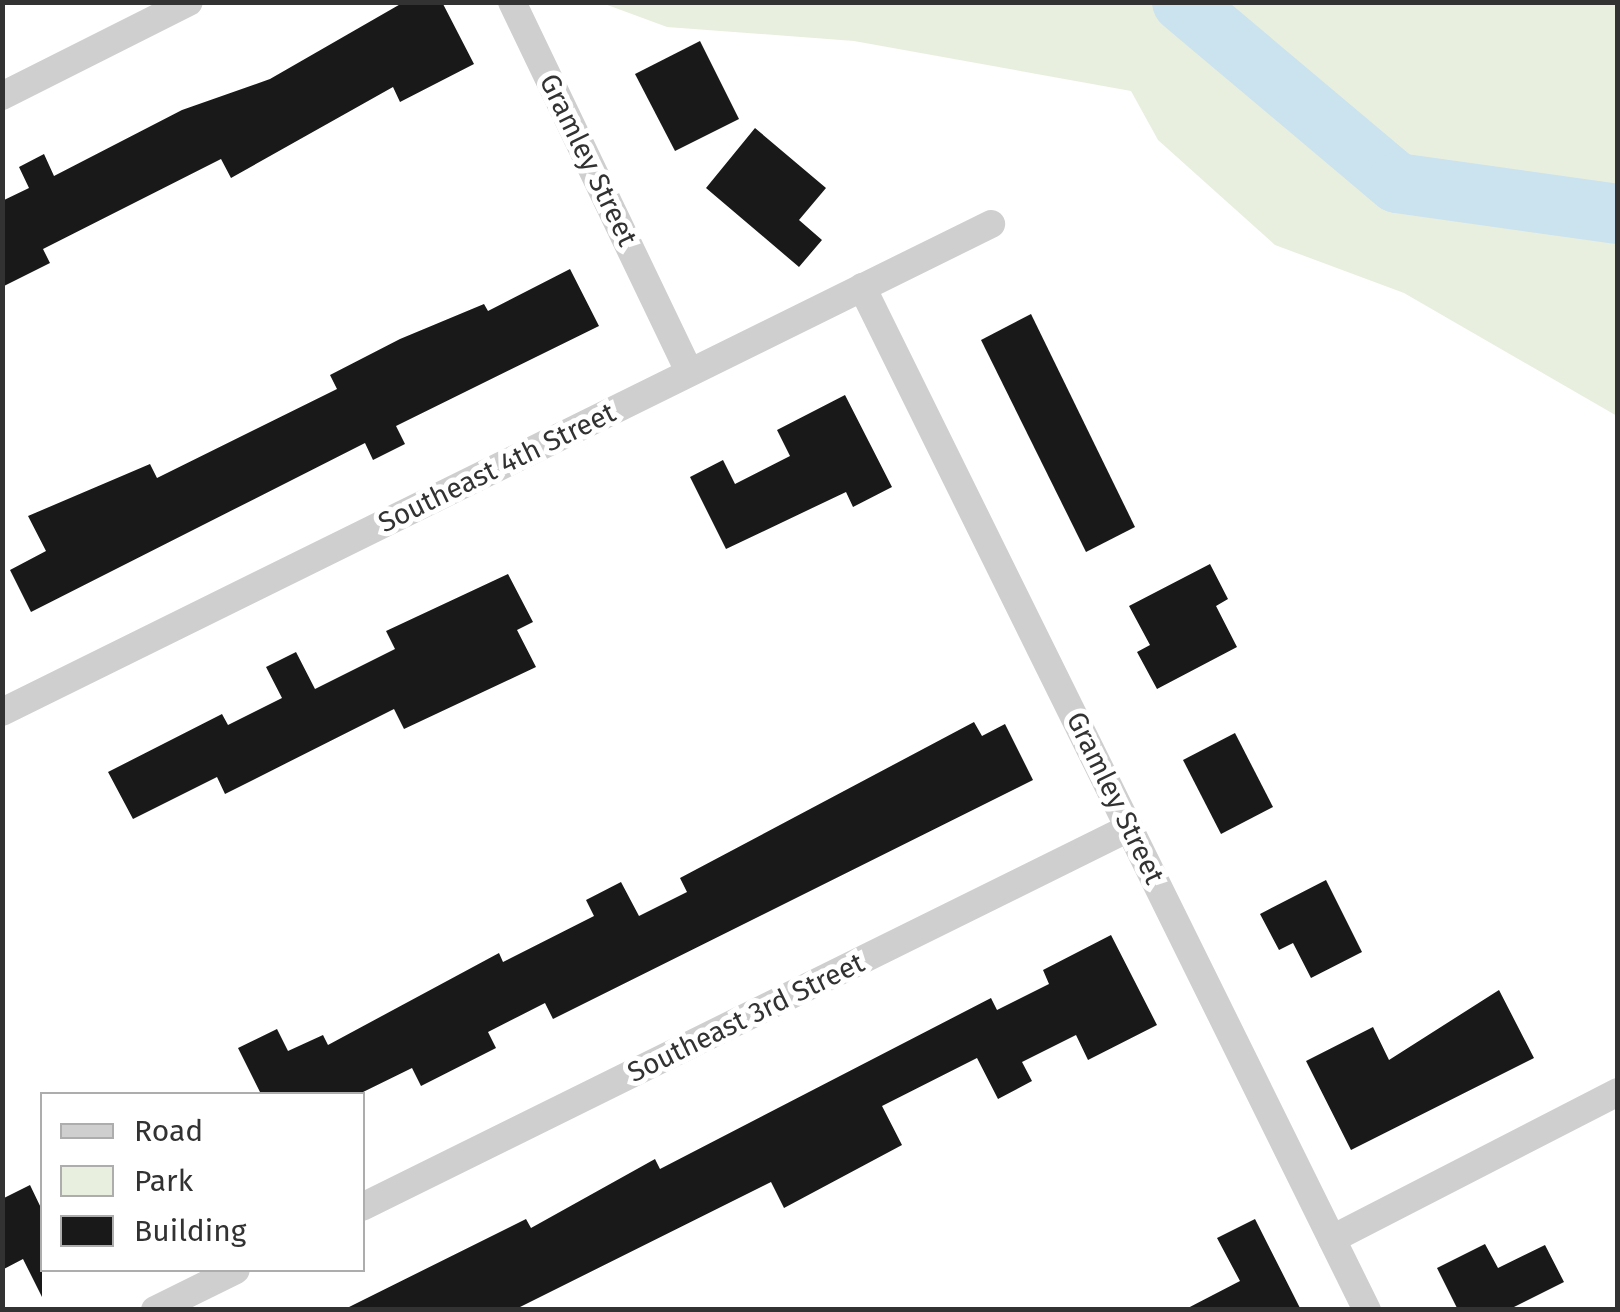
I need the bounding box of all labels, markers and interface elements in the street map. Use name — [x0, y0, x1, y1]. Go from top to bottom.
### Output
street label: Gramley Street — [532, 69, 644, 251]
street label: Southeast 4th Street — [373, 396, 621, 540]
street label: Gramley Street — [1059, 707, 1171, 889]
street label: Southeast 3rd Street — [622, 946, 870, 1090]
legend — [40, 1092, 365, 1272]
text: Road — [134, 1113, 203, 1149]
text: Park — [134, 1163, 193, 1199]
text: Building — [134, 1213, 246, 1249]

